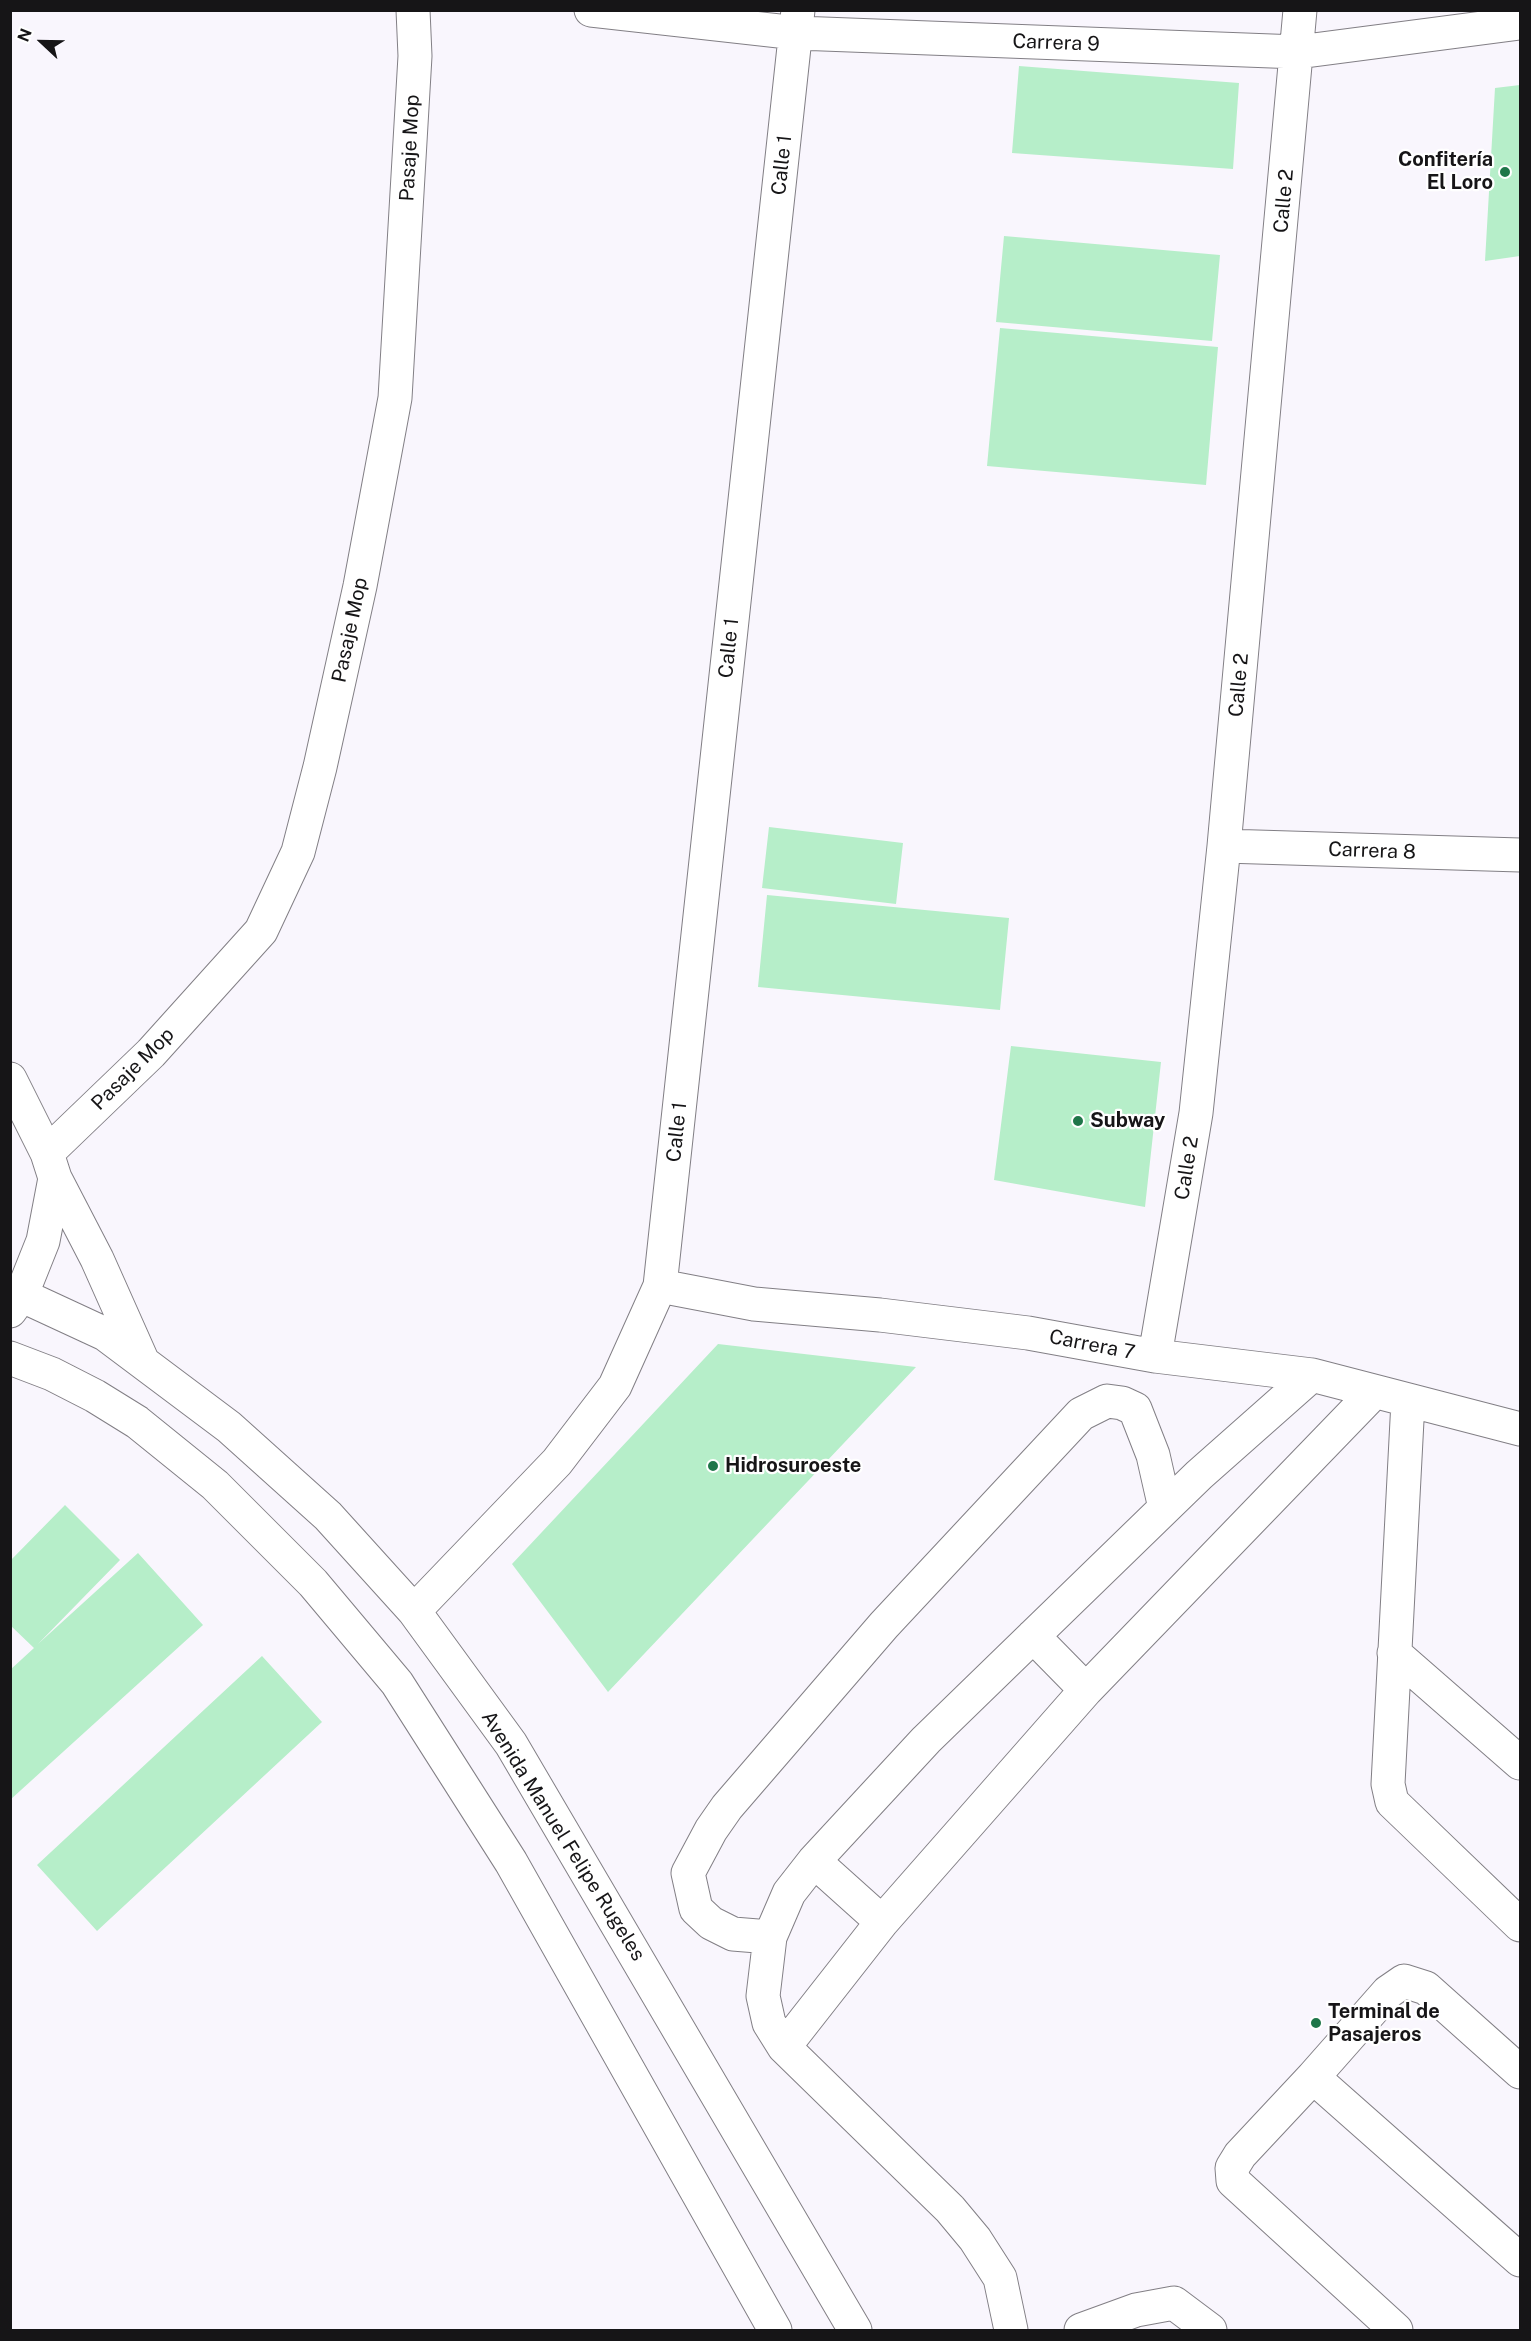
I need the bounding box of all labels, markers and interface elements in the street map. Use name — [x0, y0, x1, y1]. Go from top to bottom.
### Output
north arrow — [12, 12, 72, 72]
text: N — [14, 26, 36, 44]
street label: Carrera 9 — [1012, 29, 1100, 57]
street label: Pasaje Mop — [395, 94, 425, 202]
street label: Calle 1 — [767, 134, 797, 196]
place label: Confitería El Loro — [1398, 148, 1493, 195]
marker: Confitería El Loro — [1498, 165, 1512, 179]
street label: Calle 2 — [1269, 168, 1299, 234]
street label: Pasaje Mop — [327, 575, 373, 685]
street label: Calle 1 — [714, 617, 744, 679]
street label: Calle 2 — [1224, 652, 1254, 718]
street label: Carrera 8 — [1328, 837, 1416, 865]
street label: Pasaje Mop — [87, 1023, 179, 1115]
street label: Calle 1 — [662, 1101, 692, 1163]
place label: Subway — [1090, 1109, 1165, 1133]
marker: Subway — [1071, 1114, 1085, 1128]
street label: Calle 2 — [1170, 1134, 1204, 1202]
street label: Carrera 7 — [1047, 1325, 1137, 1365]
place label: Hidrosuroeste — [725, 1454, 861, 1478]
marker: Hidrosuroeste — [706, 1459, 720, 1473]
street label: Avenida Manuel Felipe Rugeles — [476, 1707, 650, 1965]
place label: Terminal de Pasajeros — [1328, 2000, 1440, 2047]
marker: Terminal de Pasajeros — [1309, 2016, 1323, 2030]

